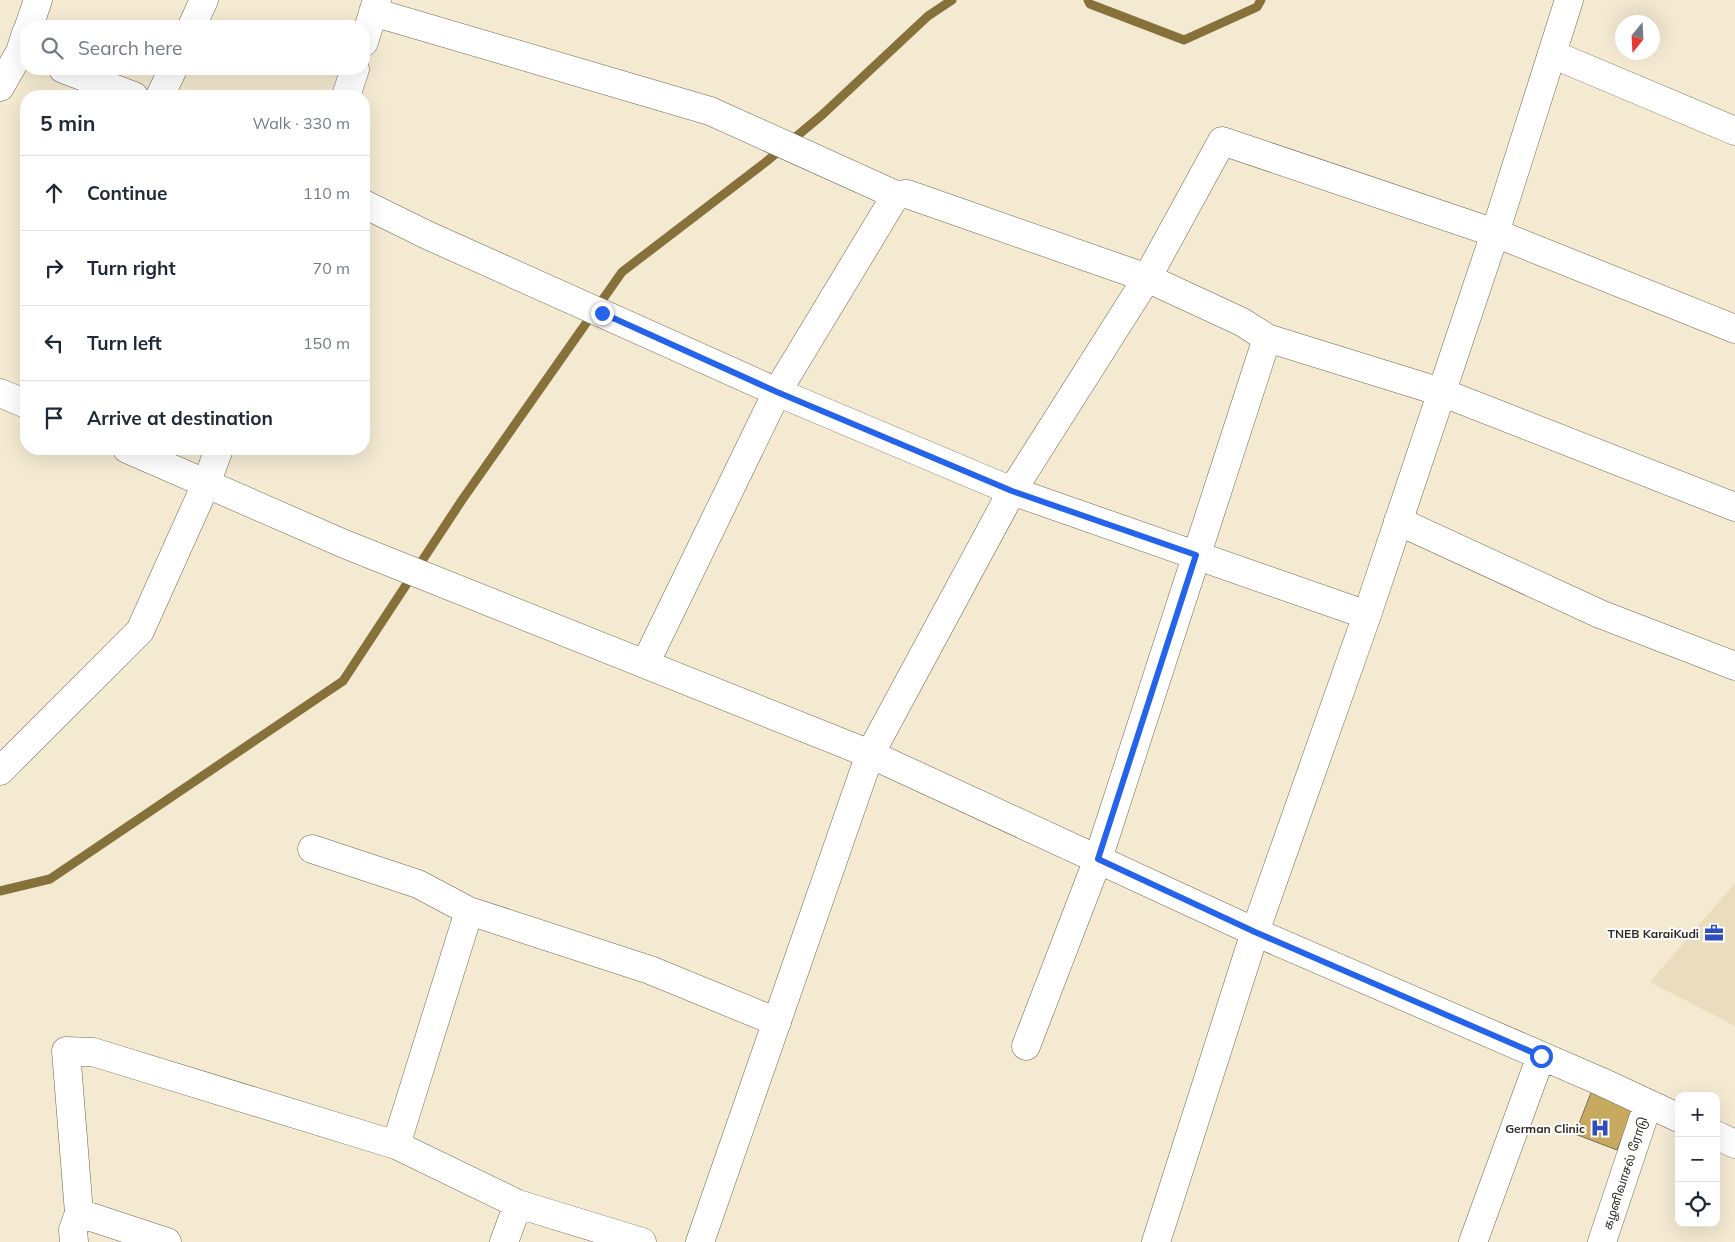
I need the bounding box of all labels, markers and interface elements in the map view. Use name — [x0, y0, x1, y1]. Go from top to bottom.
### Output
north arrow — [1615, 15, 1660, 60]
search box — [20, 20, 370, 75]
icon: search — [38, 34, 66, 62]
text: Search here — [78, 36, 182, 60]
text: 5 min — [40, 110, 95, 136]
text: Walk · 330 m — [252, 113, 350, 133]
icon: ahead — [40, 179, 68, 207]
text: Continue — [87, 181, 167, 205]
text: 110 m — [303, 183, 350, 203]
icon: right — [40, 254, 68, 282]
text: Turn right — [87, 256, 176, 280]
text: 70 m — [313, 258, 350, 278]
route end — [591, 302, 614, 325]
icon: left — [40, 329, 68, 357]
text: Turn left — [87, 331, 162, 355]
text: 150 m — [303, 333, 350, 353]
icon: arrive — [40, 404, 68, 432]
text: Arrive at destination — [87, 406, 273, 430]
office icon: TNEB KaraiKudi — [1703, 922, 1725, 944]
place label: TNEB KaraiKudi — [1608, 926, 1699, 941]
route start — [1530, 1045, 1553, 1068]
map controls — [1675, 1092, 1720, 1227]
button: + — [1675, 1092, 1720, 1137]
street label: கழனிவாசல் ரோடு — [1600, 1115, 1651, 1232]
hospital icon: German Clinic — [1589, 1117, 1611, 1139]
place label: German Clinic — [1505, 1121, 1585, 1136]
button: − — [1675, 1137, 1720, 1182]
button: locate — [1675, 1182, 1720, 1227]

